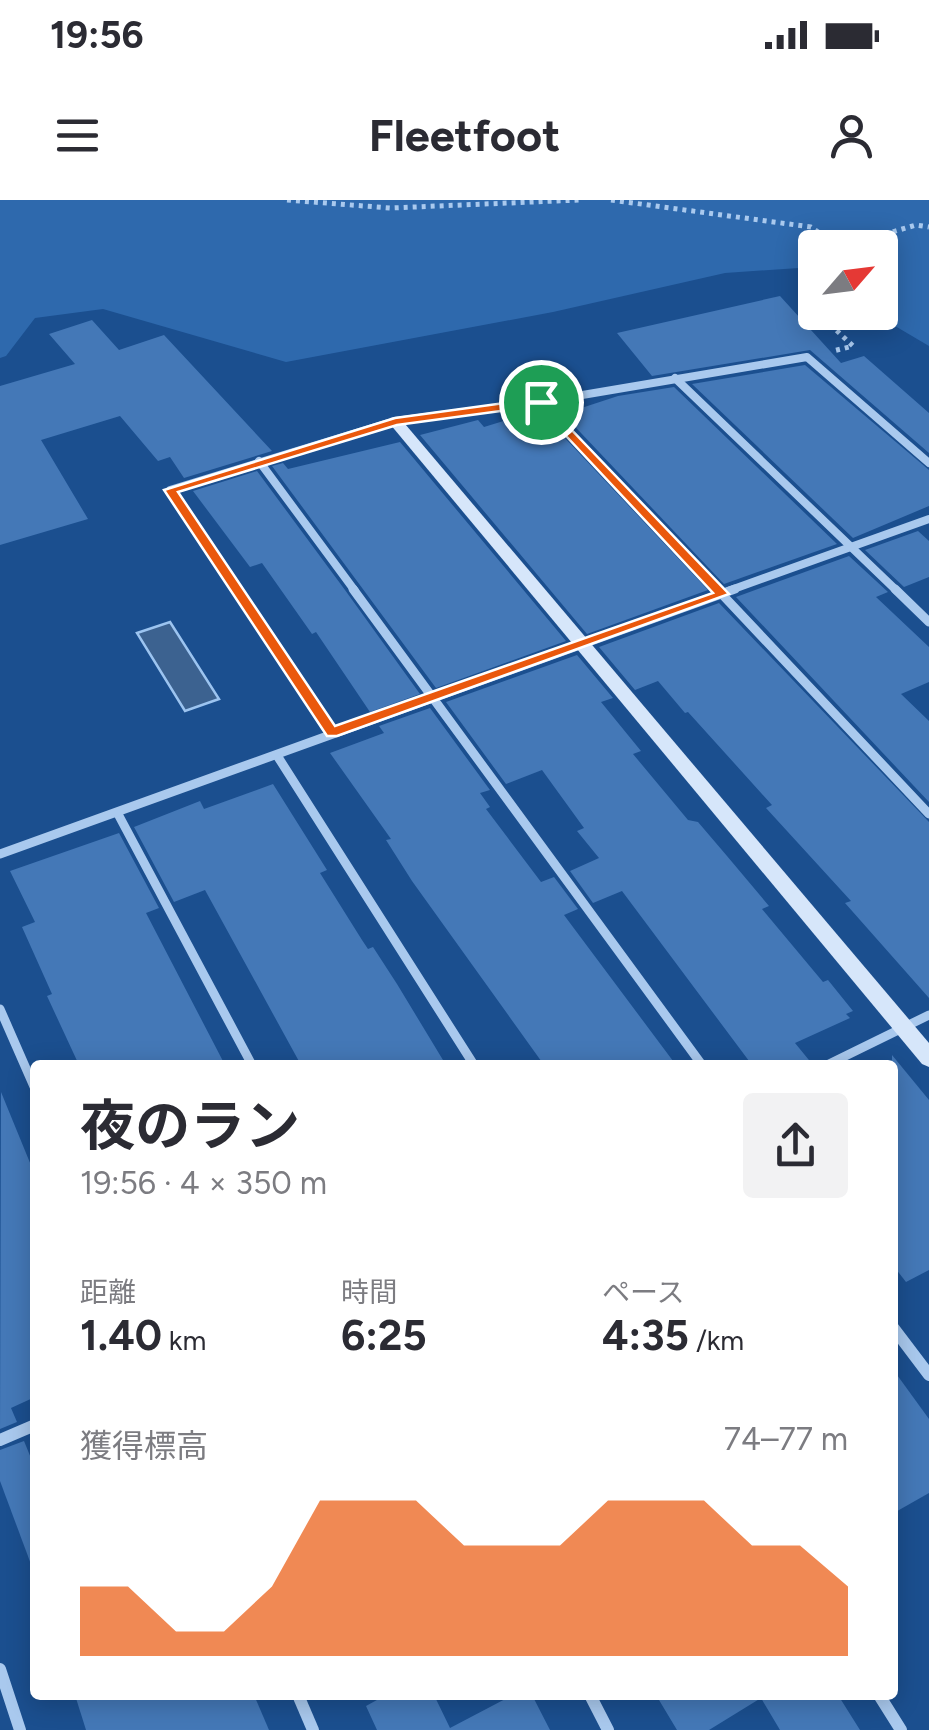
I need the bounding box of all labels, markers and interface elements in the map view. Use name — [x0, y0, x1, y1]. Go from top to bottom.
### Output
text: 19:56 — [50, 12, 144, 58]
icon: menu — [50, 108, 105, 163]
text: Fleetfoot — [369, 108, 560, 162]
icon: person — [824, 108, 879, 163]
north arrow — [798, 230, 898, 330]
map controls — [798, 230, 898, 330]
pin — [499, 360, 584, 445]
icon: arrive — [514, 375, 569, 430]
text: 夜のラン — [80, 1093, 300, 1159]
button: share — [743, 1093, 848, 1198]
text: 19:56 · 4 × 350 m — [80, 1164, 327, 1202]
text: 距離 — [80, 1275, 136, 1309]
text: 時間 — [341, 1275, 397, 1309]
text: ペース — [602, 1275, 685, 1309]
text: 1.40 — [80, 1310, 162, 1361]
text: 6:25 — [341, 1310, 427, 1361]
text: 4:35 — [602, 1310, 689, 1361]
text: km — [162, 1323, 206, 1357]
text: /km — [689, 1323, 744, 1357]
text: 74–77 m — [724, 1420, 848, 1458]
text: 獲得標高 — [80, 1427, 208, 1465]

